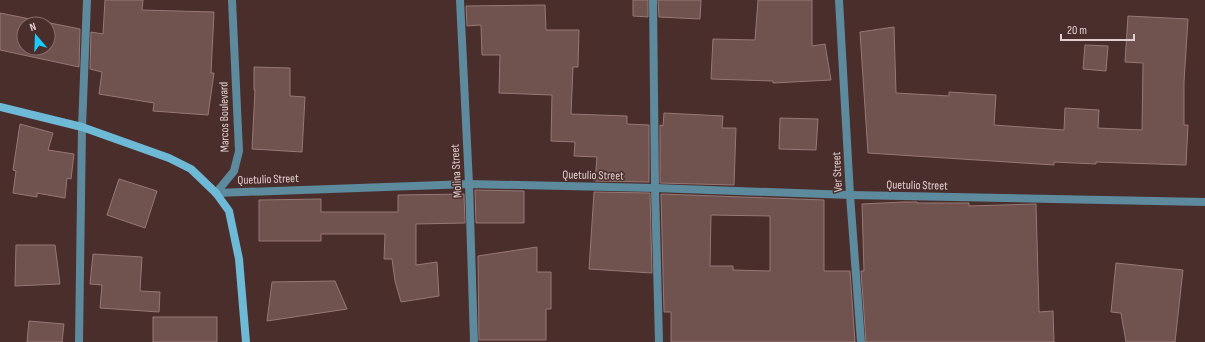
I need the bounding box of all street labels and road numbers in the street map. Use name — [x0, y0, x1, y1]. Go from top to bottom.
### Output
street label: Marcos Boulevard — [216, 82, 233, 152]
street label: Molina Street — [448, 143, 465, 198]
street label: Ver Street — [829, 151, 846, 193]
street label: Quetulio Street — [562, 167, 624, 184]
street label: Quetulio Street — [237, 171, 299, 188]
street label: Quetulio Street — [886, 177, 948, 194]

